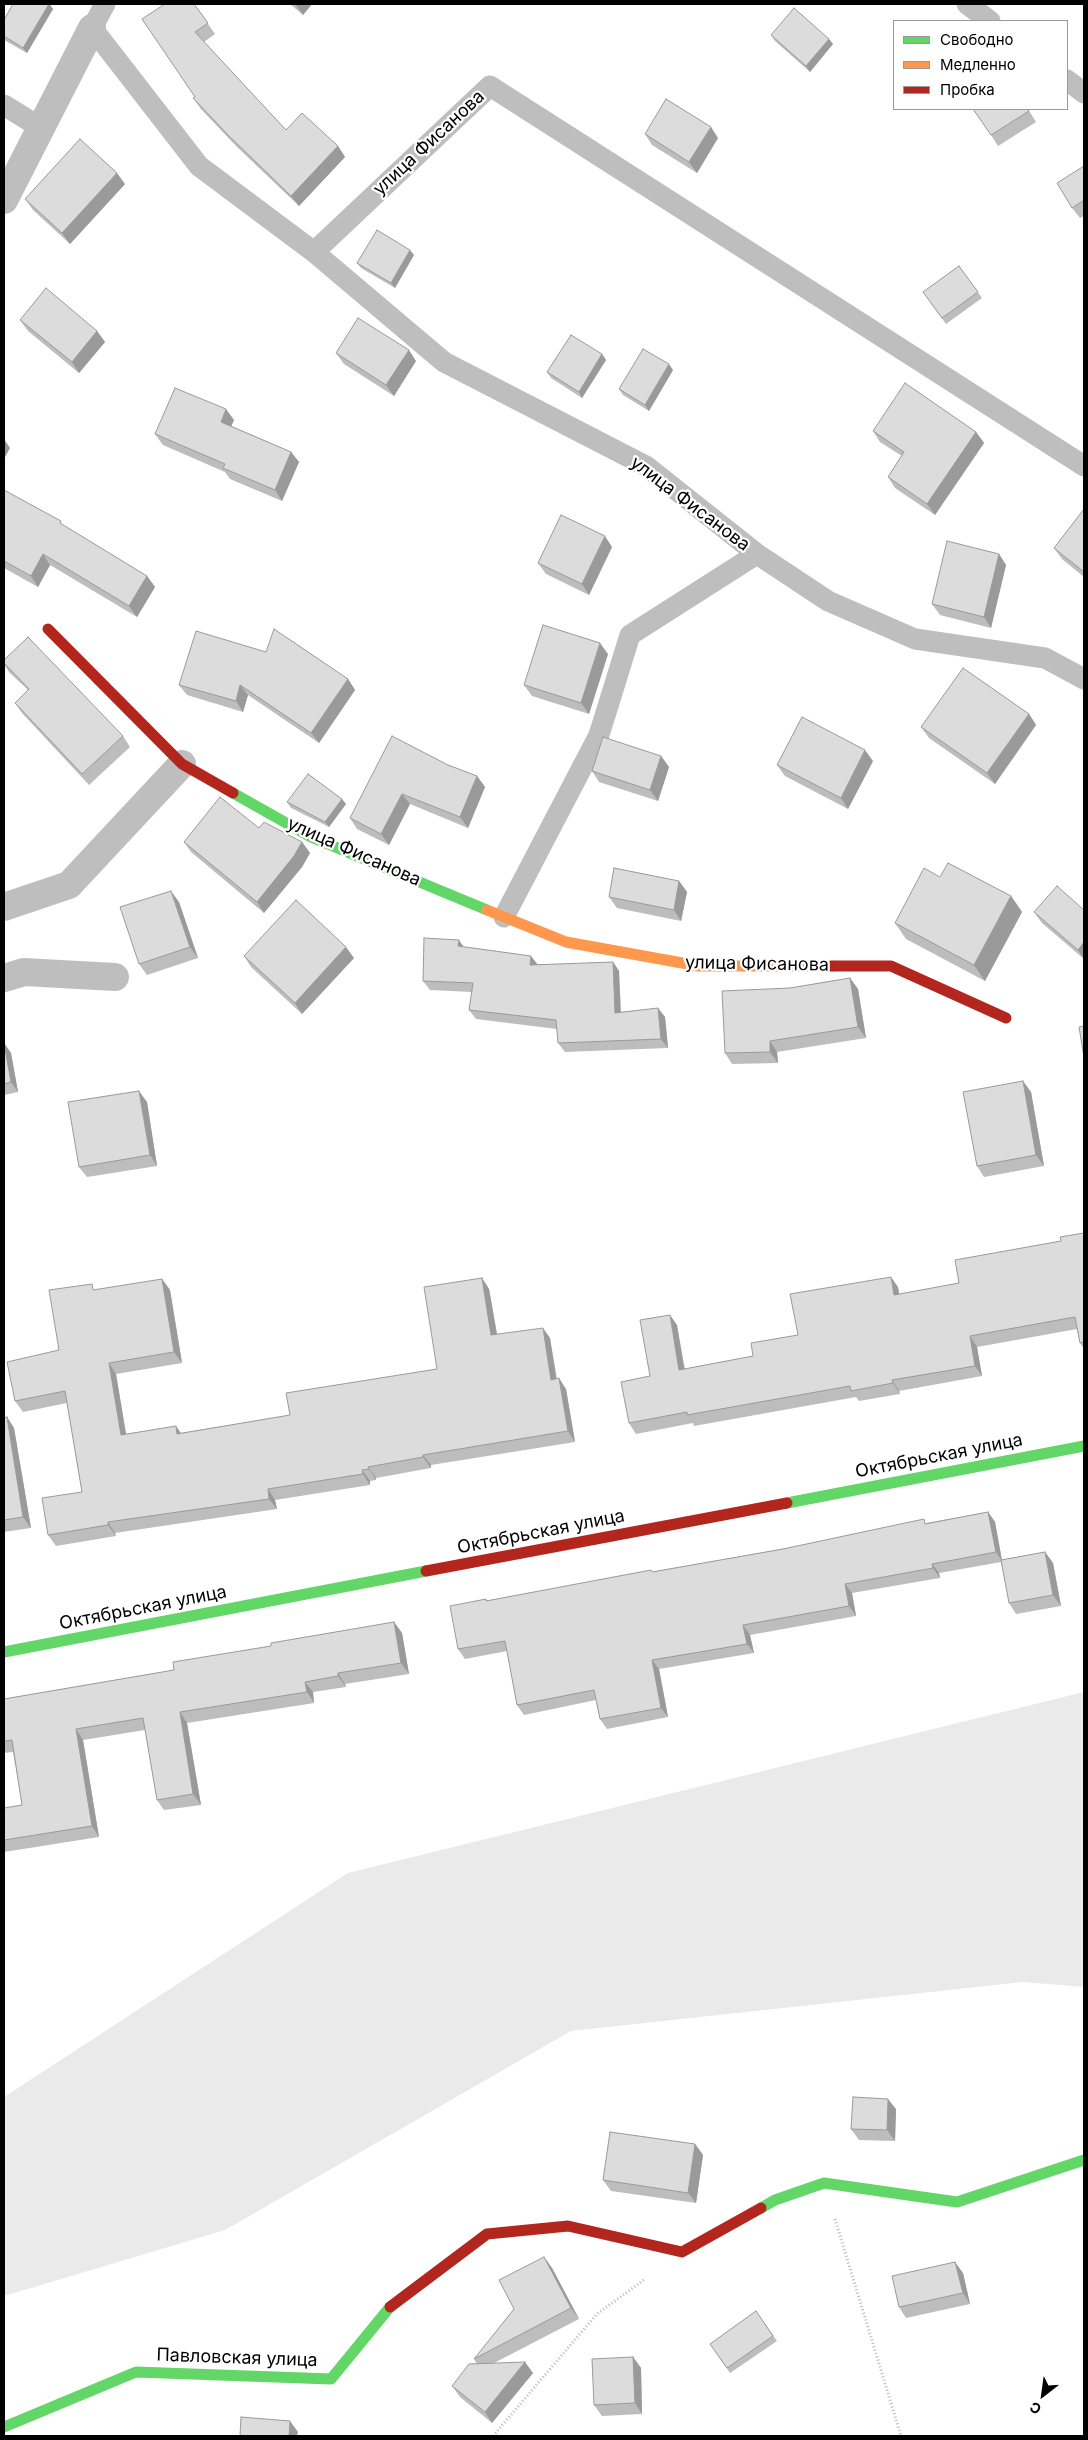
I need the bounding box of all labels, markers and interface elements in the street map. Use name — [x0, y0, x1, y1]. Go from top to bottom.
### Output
legend — [893, 20, 1068, 110]
text: Свободно — [940, 30, 1014, 49]
text: Медленно — [940, 55, 1016, 74]
text: Пробка — [940, 80, 995, 99]
street label: улица Фисанова — [369, 86, 489, 200]
street label: улица Фисанова — [626, 452, 754, 556]
street label: улица Фисанова — [284, 813, 424, 891]
street label: улица Фисанова — [685, 952, 829, 976]
street label: Октябрьская улица — [854, 1429, 1024, 1483]
street label: Октябрьская улица — [456, 1505, 626, 1559]
street label: Октябрьская улица — [58, 1581, 228, 1635]
street label: Павловская улица — [156, 2344, 318, 2372]
north arrow — [1018, 2370, 1068, 2420]
text: С — [1027, 2398, 1044, 2418]

